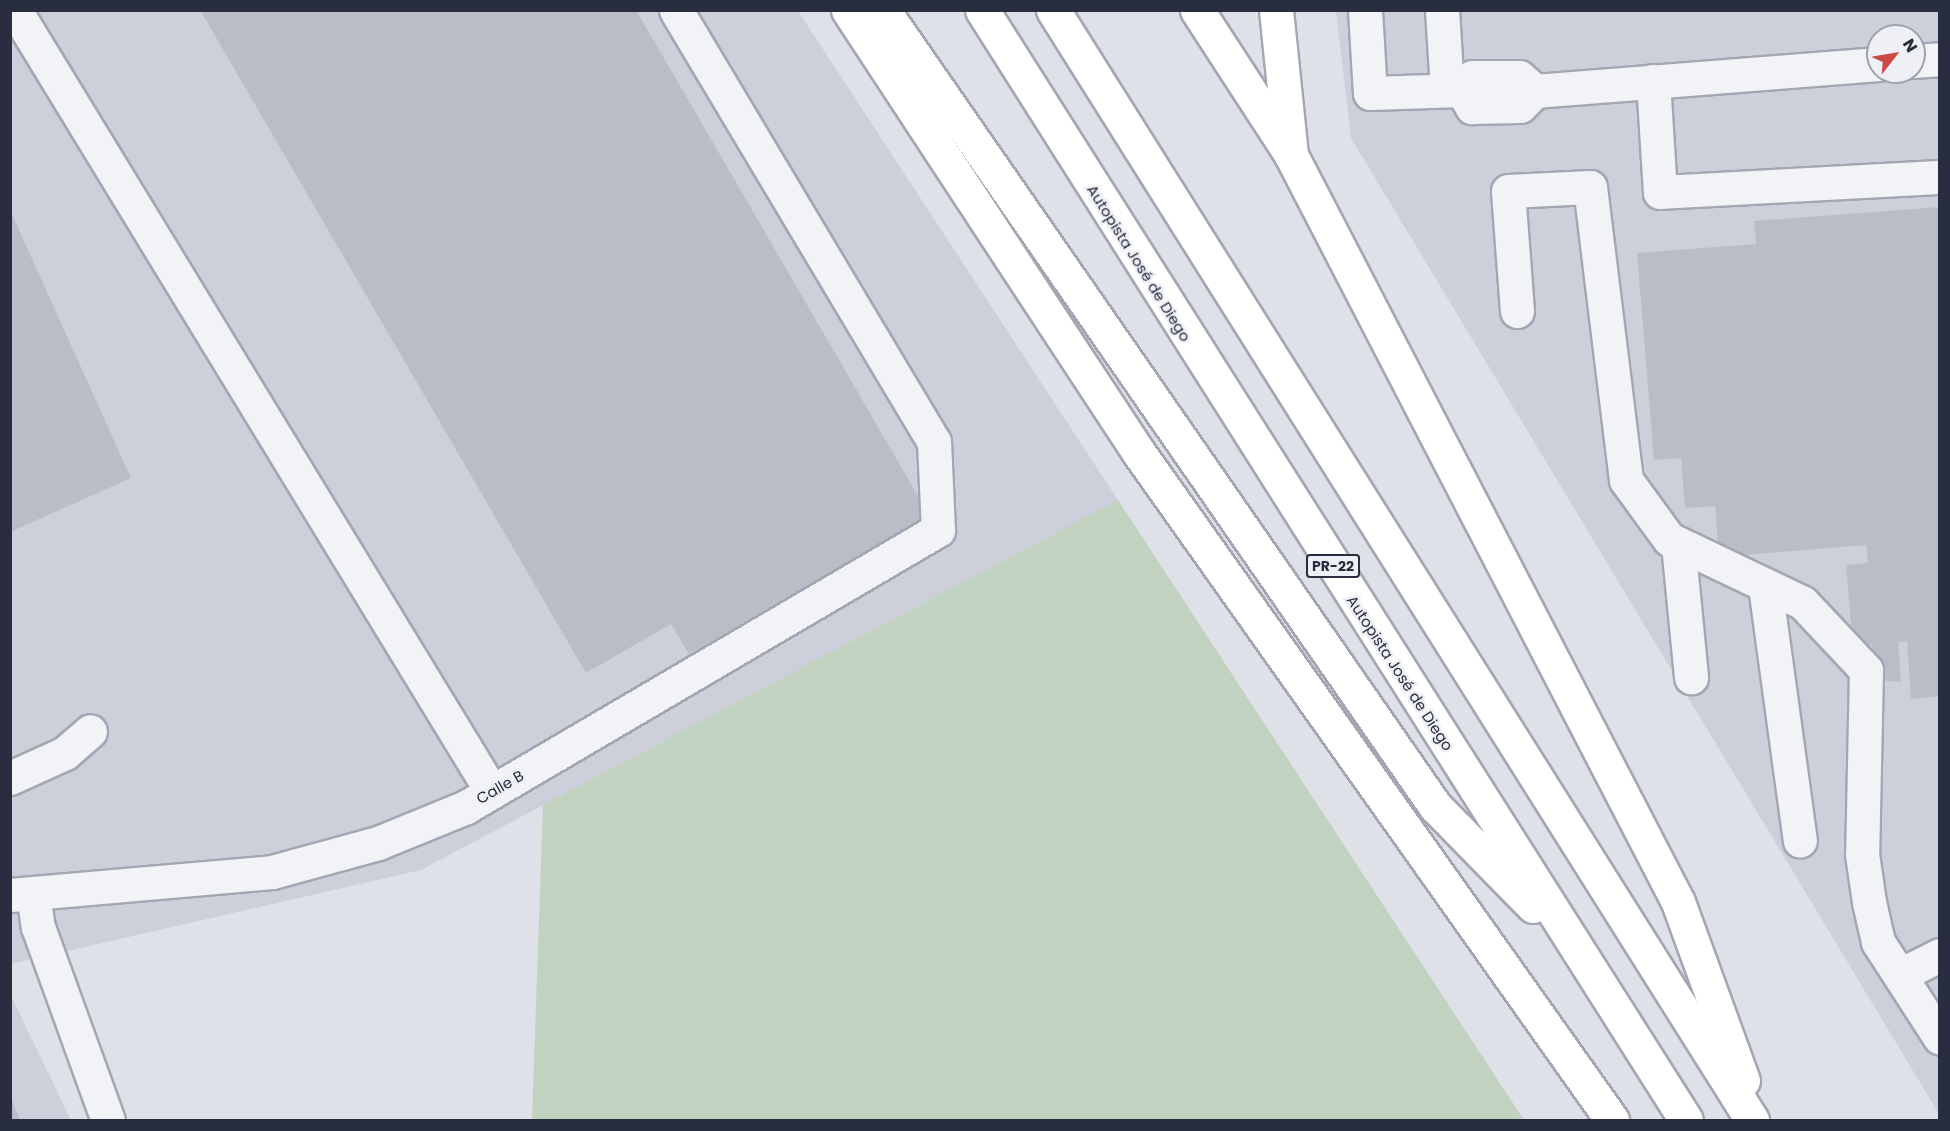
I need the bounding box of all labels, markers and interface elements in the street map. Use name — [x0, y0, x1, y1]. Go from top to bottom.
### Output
north arrow — [1866, 24, 1926, 84]
text: N — [1897, 34, 1923, 57]
street label: Autopista José de Diego — [1083, 181, 1195, 345]
road number: PR-22 — [1306, 555, 1360, 577]
street label: Autopista José de Diego — [1343, 592, 1457, 754]
street label: Calle B — [473, 766, 527, 808]

